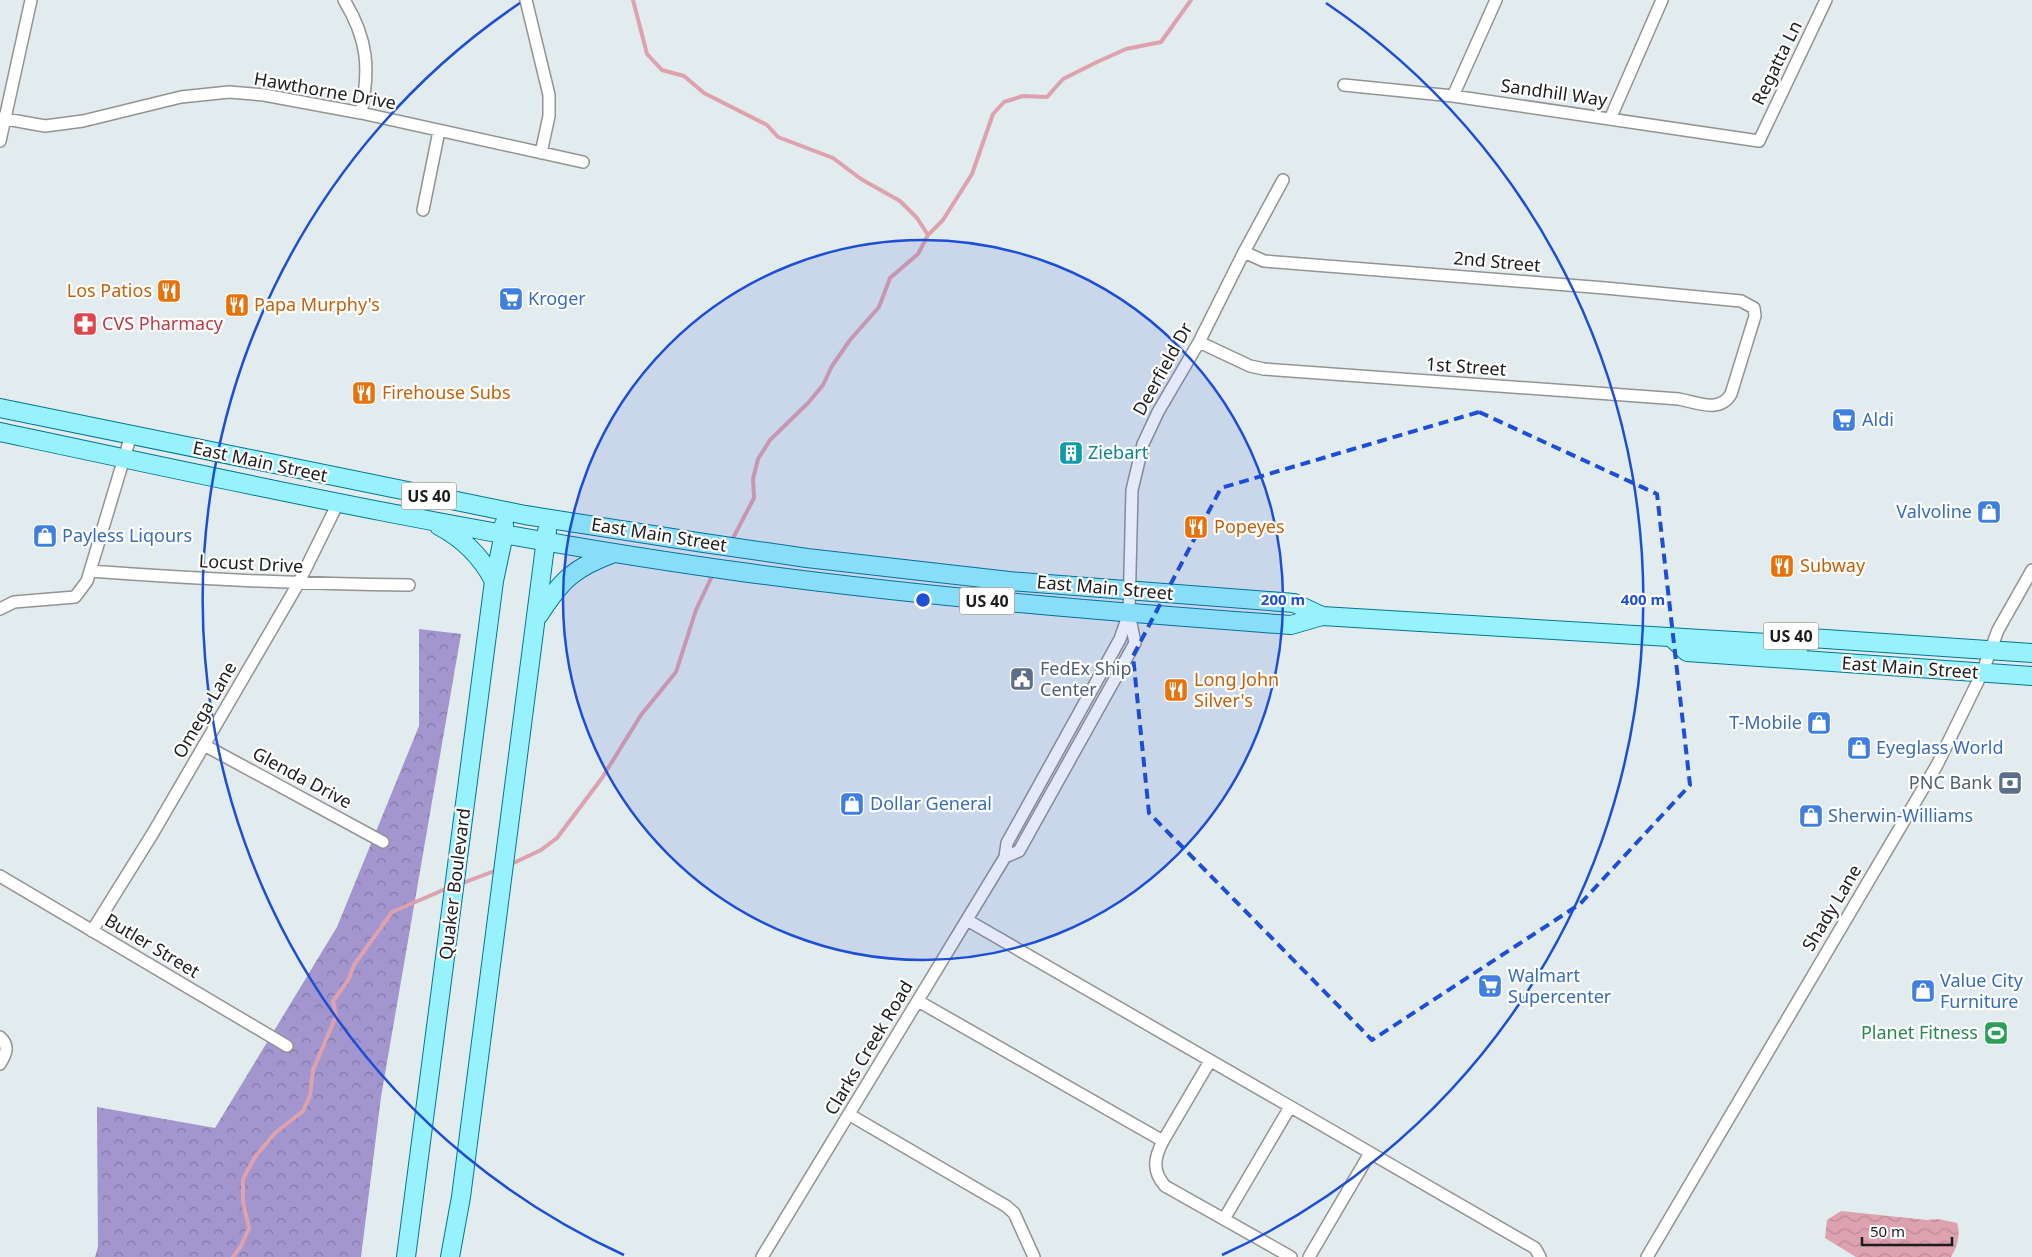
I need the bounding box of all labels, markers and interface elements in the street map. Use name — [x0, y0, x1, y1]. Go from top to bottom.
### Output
street label: Regatta Ln — [1745, 16, 1807, 109]
street label: Hawthorne Drive — [252, 66, 398, 114]
street label: Sandhill Way — [1499, 73, 1610, 111]
street label: 2nd Street — [1452, 245, 1542, 277]
place label: Los Patios — [67, 278, 152, 302]
restaurant icon: Los Patios — [156, 278, 182, 304]
supermarket icon: Kroger — [498, 286, 524, 312]
place label: Kroger — [528, 286, 586, 310]
restaurant icon: Papa Murphy's — [224, 292, 250, 318]
place label: Papa Murphy's — [254, 292, 380, 316]
pharmacy icon: CVS Pharmacy — [72, 311, 98, 337]
place label: CVS Pharmacy — [102, 311, 224, 335]
street label: Deerfield Dr — [1127, 317, 1198, 419]
street label: 1st Street — [1425, 351, 1507, 381]
restaurant icon: Firehouse Subs — [351, 380, 377, 406]
place label: Firehouse Subs — [382, 380, 511, 404]
supermarket icon: Aldi — [1831, 407, 1857, 433]
place label: Aldi — [1862, 407, 1894, 431]
street label: East Main Street — [191, 435, 330, 487]
building icon: Ziebart — [1058, 440, 1084, 466]
place label: Ziebart — [1088, 440, 1149, 464]
road number: US 40 — [402, 482, 456, 510]
place label: Valvoline — [1896, 499, 1972, 523]
shop icon: Valvoline — [1976, 499, 2002, 525]
street label: East Main Street — [590, 511, 729, 557]
restaurant icon: Popeyes — [1183, 514, 1209, 540]
place label: Popeyes — [1214, 514, 1285, 538]
shop icon: Payless Liqours — [32, 523, 58, 549]
place label: Payless Liqours — [62, 523, 192, 547]
street label: Locust Drive — [198, 548, 304, 578]
restaurant icon: Subway — [1769, 553, 1795, 579]
place label: Subway — [1800, 553, 1866, 577]
street label: East Main Street — [1036, 569, 1175, 605]
road number: US 40 — [960, 588, 1014, 614]
text: 200 m — [1261, 589, 1305, 609]
text: 400 m — [1621, 589, 1665, 609]
centre of rings — [914, 591, 932, 609]
road number: US 40 — [1764, 622, 1818, 650]
street label: East Main Street — [1841, 650, 1980, 684]
place label: FedEx Ship Center — [1040, 656, 1132, 701]
street label: Omega Lane — [167, 657, 241, 762]
public building icon: FedEx Ship Center — [1009, 666, 1035, 692]
place label: Long John Silver's — [1194, 667, 1279, 712]
restaurant icon: Long John Silver's — [1163, 677, 1189, 703]
place label: T-Mobile — [1729, 710, 1802, 734]
shop icon: T-Mobile — [1806, 710, 1832, 736]
shop icon: Eyeglass World — [1846, 735, 1872, 761]
place label: Eyeglass World — [1876, 735, 2004, 759]
street label: Glenda Drive — [249, 741, 356, 813]
place label: PNC Bank — [1909, 770, 1992, 794]
bank icon: PNC Bank — [1997, 770, 2023, 796]
shop icon: Dollar General — [839, 791, 865, 817]
place label: Dollar General — [870, 791, 992, 815]
shop icon: Sherwin-Williams — [1798, 803, 1824, 829]
place label: Sherwin-Williams — [1828, 803, 1973, 827]
street label: Quaker Boulevard — [433, 807, 475, 961]
street label: Shady Lane — [1796, 860, 1866, 955]
street label: Butler Street — [101, 907, 205, 983]
place label: Walmart Supercenter — [1508, 963, 1612, 1008]
place label: Value City Furniture — [1940, 968, 2024, 1013]
supermarket icon: Walmart Supercenter — [1477, 973, 1503, 999]
street label: Clarks Creek Road — [819, 976, 918, 1119]
shop icon: Value City Furniture — [1910, 978, 1936, 1004]
place label: Planet Fitness — [1861, 1020, 1978, 1044]
sports icon: Planet Fitness — [1983, 1020, 2009, 1046]
scale bar — [1862, 1214, 1952, 1246]
text: 50 m — [1870, 1221, 1905, 1241]

